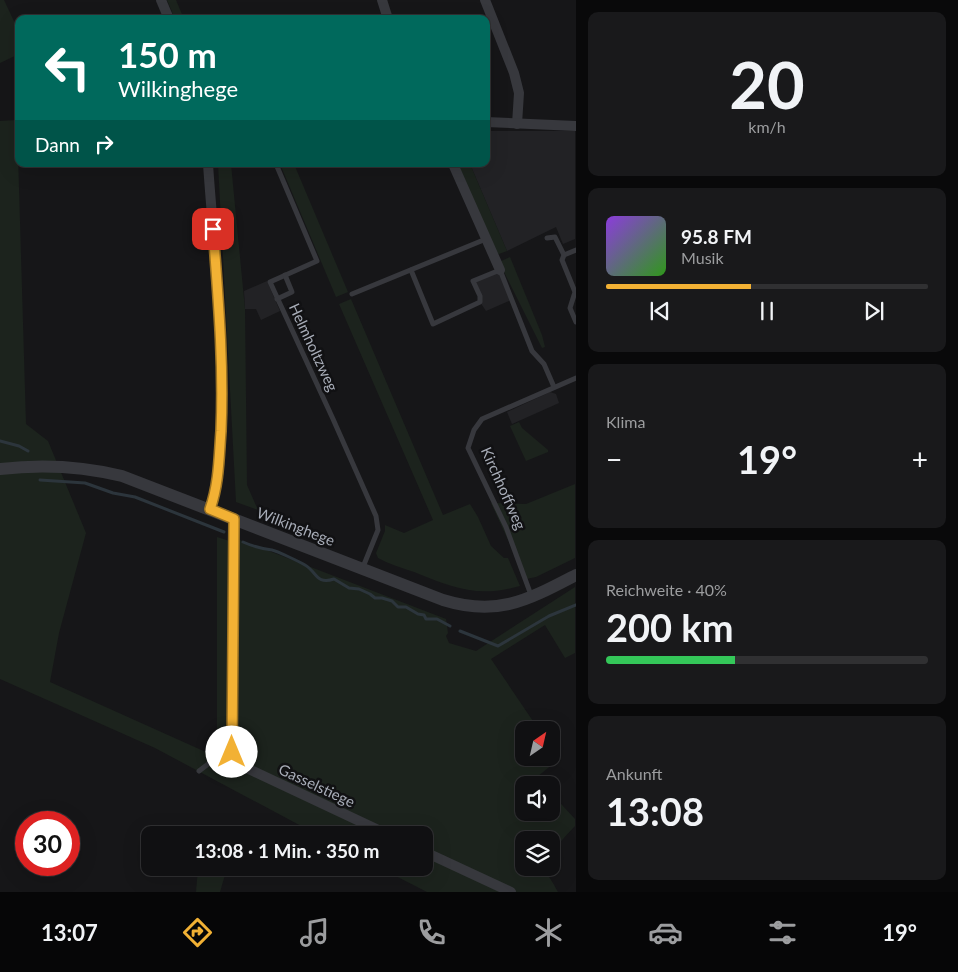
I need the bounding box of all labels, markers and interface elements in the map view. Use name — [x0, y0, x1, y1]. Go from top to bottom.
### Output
text: 150 m — [118, 33, 217, 75]
icon: left — [35, 35, 100, 100]
text: 20 — [729, 45, 805, 123]
text: Wilkinghege — [118, 75, 238, 102]
text: km/h — [748, 117, 786, 136]
icon: right — [90, 130, 118, 158]
text: Dann — [35, 133, 80, 156]
pin — [192, 208, 234, 250]
icon: arrive — [199, 215, 227, 243]
text: 95.8 FM — [681, 225, 752, 248]
text: Musik — [681, 248, 724, 267]
icon: previous — [646, 297, 674, 325]
icon: pause — [753, 297, 781, 325]
icon: next — [860, 297, 888, 325]
street label: Helmholtzweg — [286, 300, 342, 394]
text: Klima — [606, 412, 645, 431]
text: 19° — [737, 436, 797, 482]
text: − — [606, 442, 622, 476]
text: + — [912, 442, 928, 476]
street label: Kirchhoffweg — [478, 444, 530, 532]
street label: Wilkinghege — [255, 503, 338, 549]
text: Reichweite · 40% — [606, 580, 727, 599]
text: 200 km — [606, 604, 734, 650]
north arrow — [515, 721, 560, 766]
map controls — [515, 721, 560, 876]
position arrow — [205, 725, 257, 777]
street label: Gasselstiege — [276, 759, 358, 811]
text: Ankunft — [606, 764, 663, 783]
button: sound — [515, 776, 560, 821]
text: 13:08 — [606, 788, 704, 834]
speed limit sign: 30 — [15, 811, 80, 876]
button: layers — [515, 831, 560, 876]
text: 13:08 · 1 Min. · 350 m — [195, 839, 379, 862]
icon: directions — [180, 915, 215, 950]
icon: music — [297, 915, 332, 950]
icon: phone — [414, 915, 449, 950]
icon: climate — [531, 915, 566, 950]
icon: car — [648, 915, 683, 950]
icon: filters — [765, 915, 800, 950]
text: 13:07 — [41, 919, 98, 946]
text: 19° — [882, 919, 917, 946]

